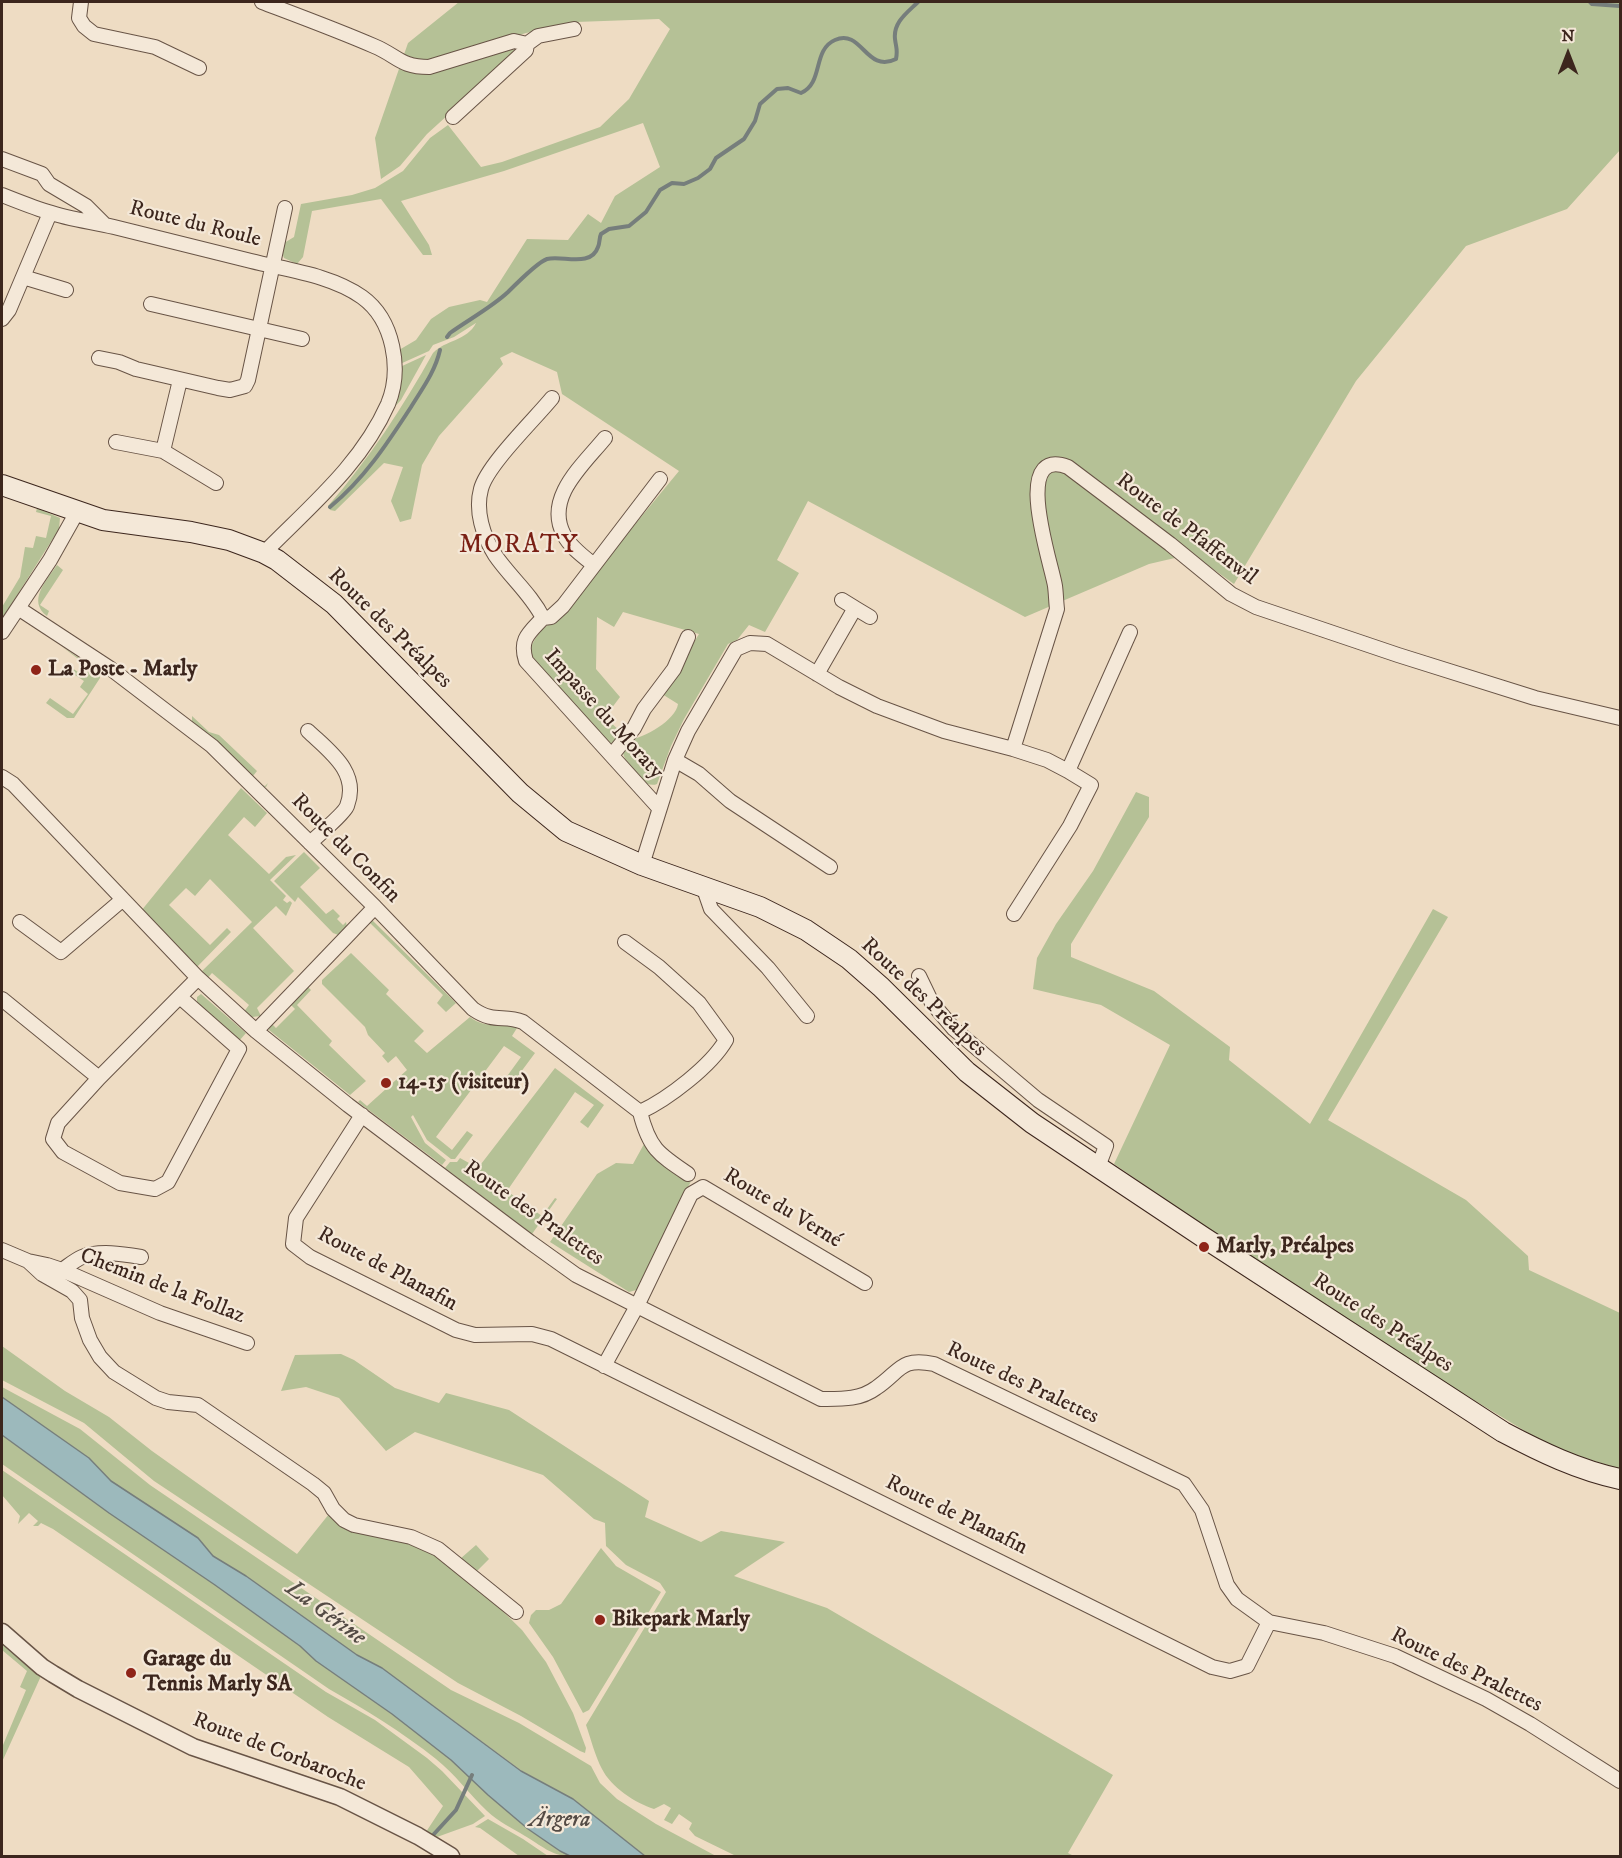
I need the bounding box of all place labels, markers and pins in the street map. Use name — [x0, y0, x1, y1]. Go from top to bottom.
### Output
place label: La Poste - Marly — [48, 657, 197, 683]
marker: La Poste - Marly — [29, 663, 43, 677]
place label: 14-15 (visiteur) — [398, 1070, 529, 1096]
marker: 14-15 (visiteur) — [379, 1076, 393, 1090]
place label: Marly, Préalpes — [1216, 1234, 1354, 1260]
marker: Marly, Préalpes — [1197, 1240, 1211, 1254]
place label: Bikepark Marly — [612, 1607, 750, 1633]
marker: Bikepark Marly — [593, 1613, 607, 1627]
place label: Garage du Tennis Marly SA — [143, 1647, 292, 1699]
marker: Garage du Tennis Marly SA — [124, 1666, 138, 1680]

